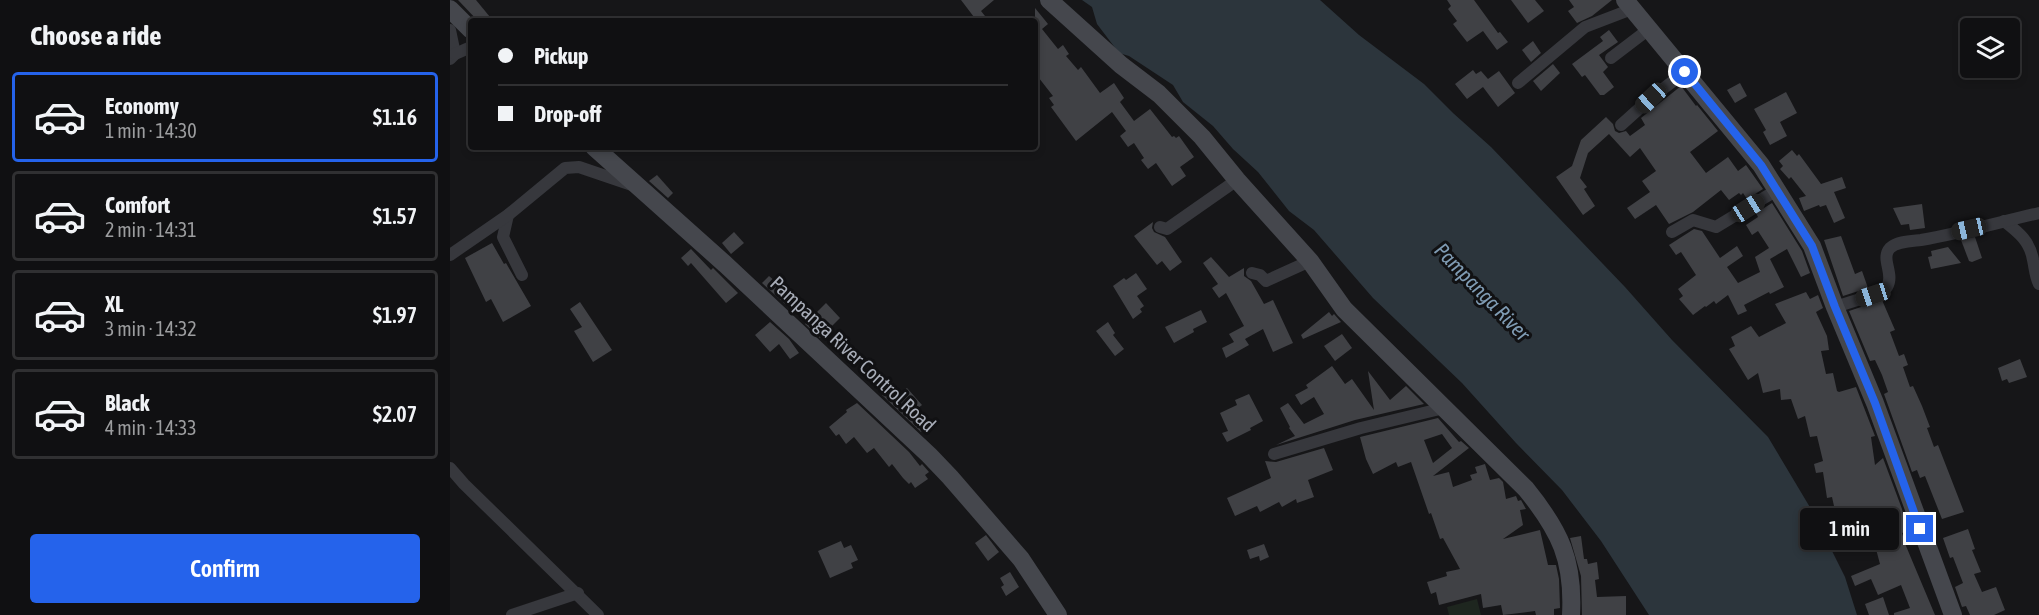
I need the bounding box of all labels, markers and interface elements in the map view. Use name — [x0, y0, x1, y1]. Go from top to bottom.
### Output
map controls — [1960, 18, 2020, 78]
button: layers — [1960, 18, 2020, 78]
text: Choose a ride — [30, 20, 162, 51]
text: Pickup — [534, 43, 589, 69]
route start — [1671, 58, 1698, 85]
car — [1632, 79, 1670, 117]
icon: car — [33, 90, 87, 144]
text: Economy — [105, 93, 179, 119]
text: Drop-off — [534, 101, 601, 127]
text: $1.16 — [373, 104, 417, 130]
text: 1 min · 14:30 — [105, 119, 197, 142]
icon: car — [33, 189, 87, 243]
car — [1728, 191, 1768, 225]
text: Comfort — [105, 192, 170, 218]
text: $1.57 — [373, 203, 417, 229]
car — [1949, 216, 1989, 242]
text: 2 min · 14:31 — [105, 218, 197, 241]
water label: Pampanga River — [1430, 237, 1536, 346]
street label: Pampanga River Control Road — [766, 271, 941, 436]
car — [1853, 281, 1893, 309]
icon: car — [33, 288, 87, 342]
text: XL — [105, 291, 123, 317]
text: $1.97 — [373, 302, 417, 328]
text: 3 min · 14:32 — [105, 317, 197, 340]
icon: car — [33, 387, 87, 441]
text: Black — [105, 390, 149, 416]
text: $2.07 — [373, 401, 417, 427]
text: 4 min · 14:33 — [105, 416, 197, 439]
callout: 1 min — [1800, 508, 1899, 550]
route end — [1906, 515, 1933, 542]
text: 1 min — [1829, 517, 1870, 540]
button: Confirm — [30, 534, 420, 603]

